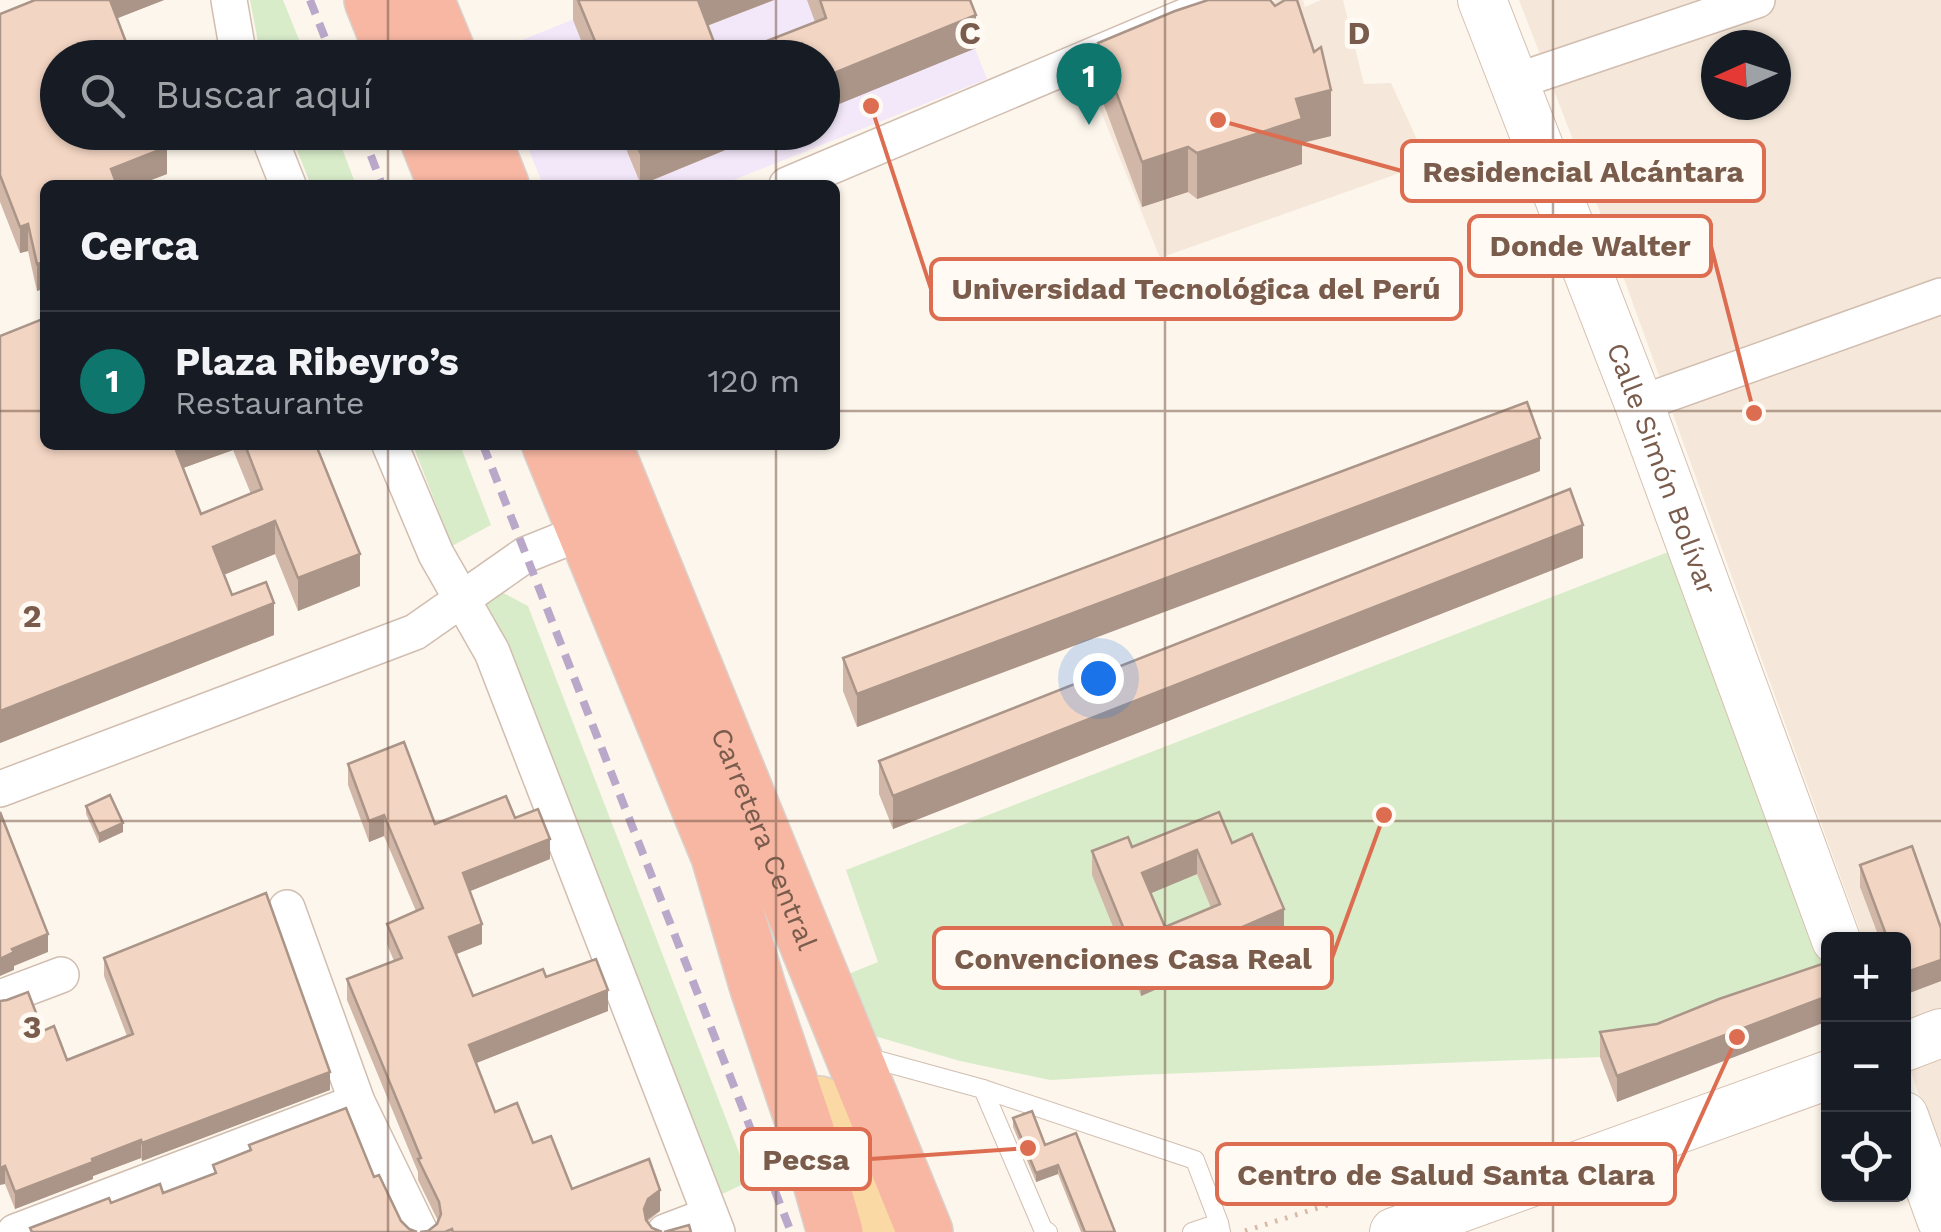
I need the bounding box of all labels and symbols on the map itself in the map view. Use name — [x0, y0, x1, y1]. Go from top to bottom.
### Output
text: C — [959, 14, 981, 52]
text: D — [1348, 14, 1370, 52]
north arrow — [1701, 30, 1791, 120]
pin: 1 — [1056, 42, 1122, 125]
callout: Residencial Alcántara — [1402, 141, 1764, 201]
text: Residencial Alcántara — [1422, 154, 1744, 189]
callout: Donde Walter — [1469, 216, 1711, 276]
text: Donde Walter — [1489, 228, 1691, 263]
callout: Universidad Tecnológica del Perú — [931, 259, 1461, 319]
text: Universidad Tecnológica del Perú — [952, 271, 1440, 306]
street label: Calle Simón Bolívar — [1600, 338, 1724, 599]
text: 2 — [22, 597, 42, 635]
your location — [1073, 653, 1124, 704]
street label: Carretera Central — [704, 723, 824, 955]
callout: Convenciones Casa Real — [934, 928, 1332, 988]
text: Convenciones Casa Real — [954, 941, 1312, 976]
text: 3 — [23, 1008, 41, 1046]
callout: Pecsa — [742, 1129, 870, 1189]
text: Pecsa — [762, 1142, 850, 1177]
callout: Centro de Salud Santa Clara — [1217, 1144, 1675, 1204]
text: Centro de Salud Santa Clara — [1237, 1157, 1656, 1192]

